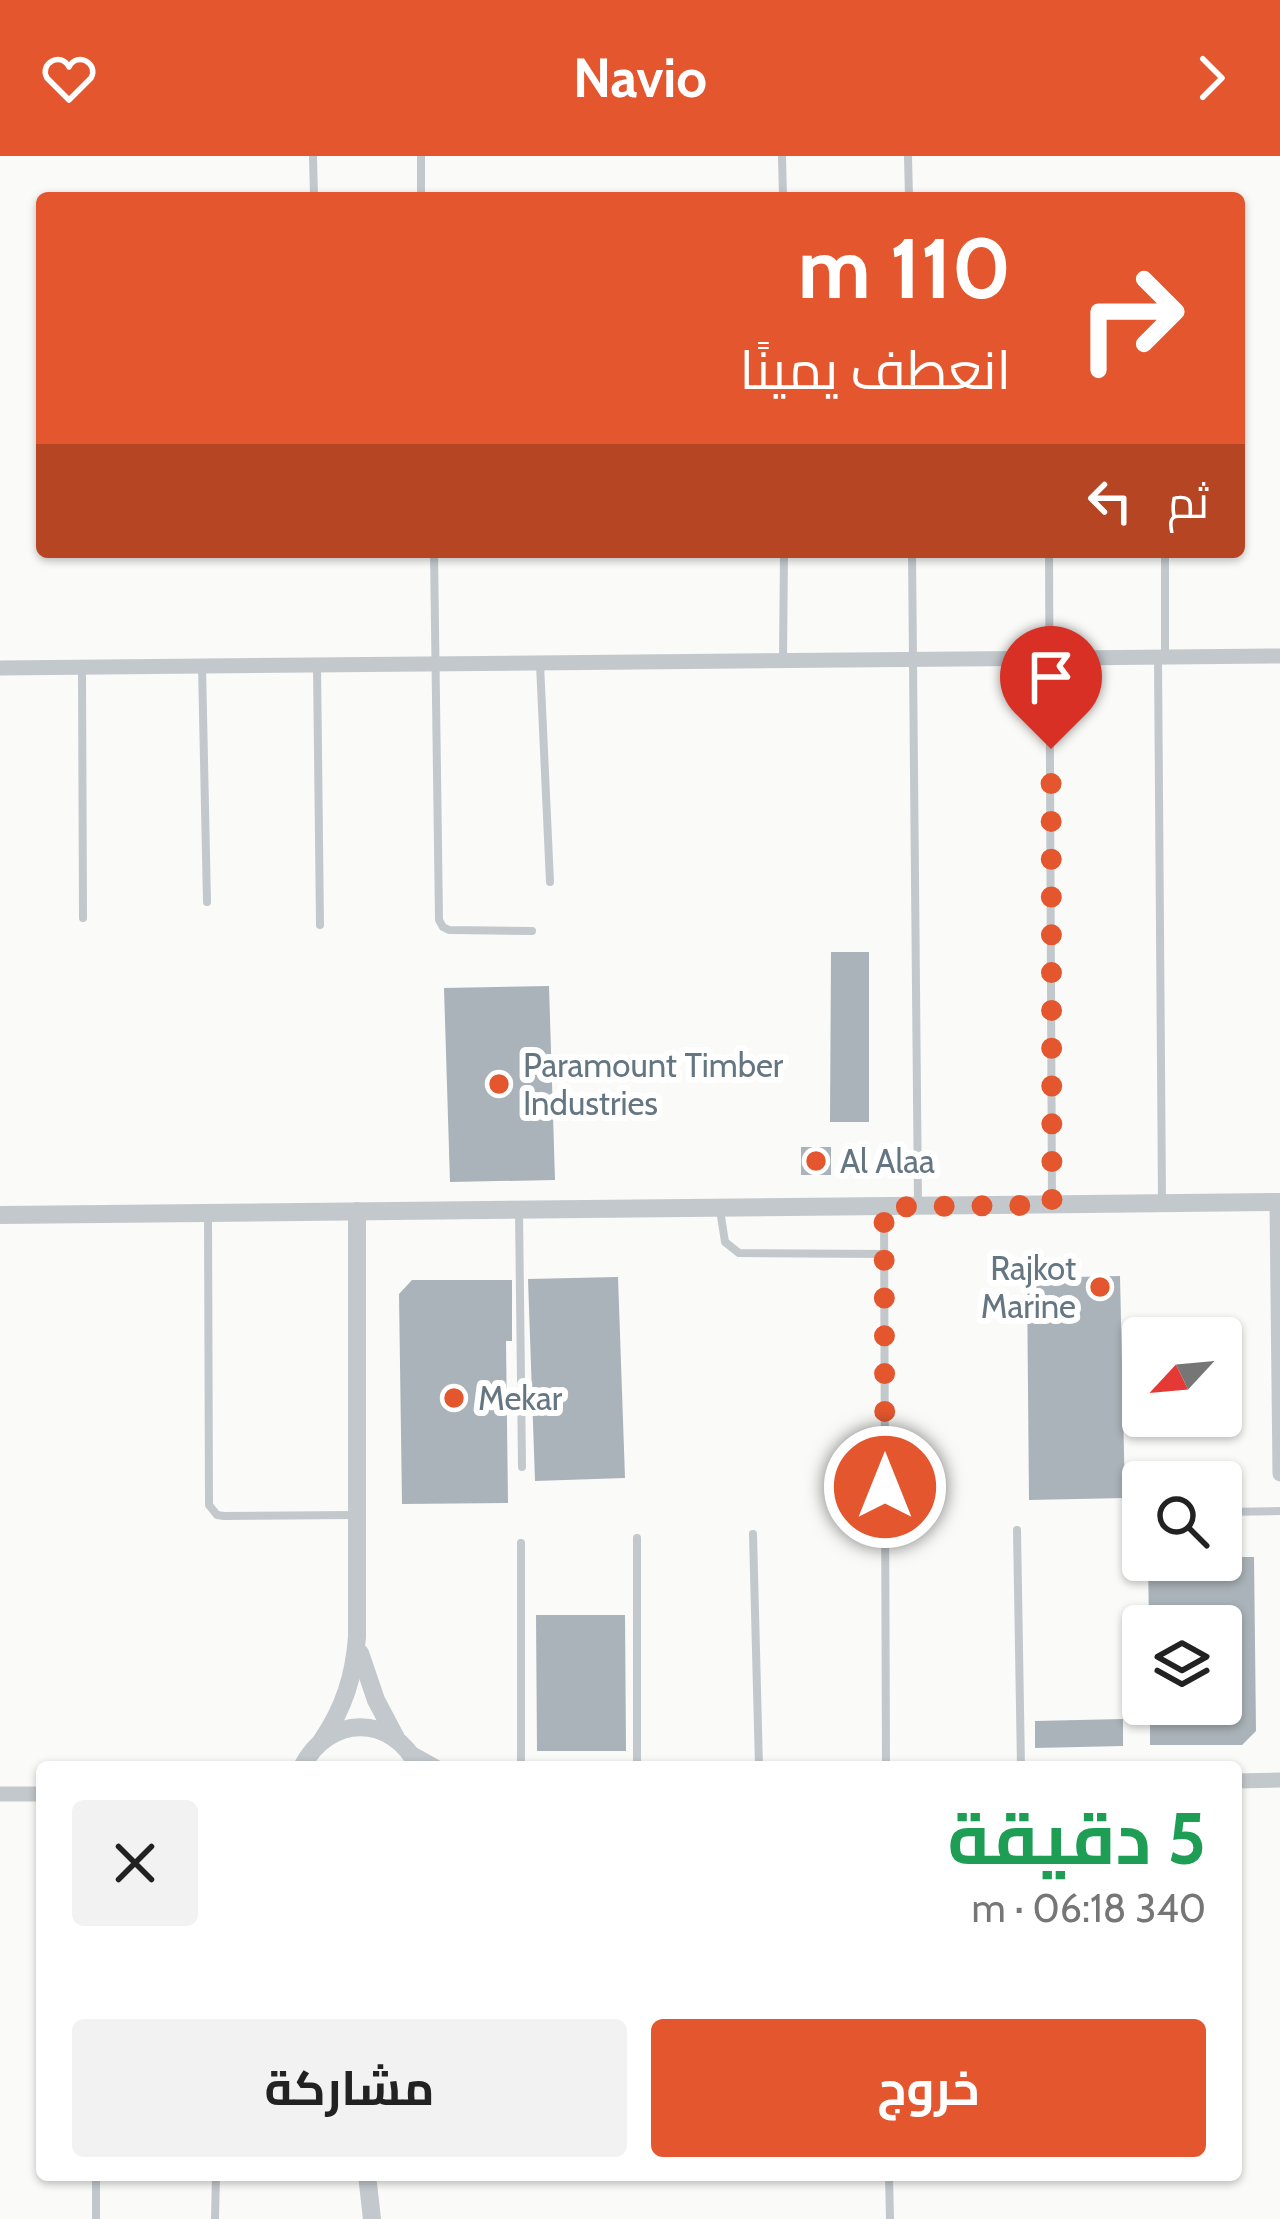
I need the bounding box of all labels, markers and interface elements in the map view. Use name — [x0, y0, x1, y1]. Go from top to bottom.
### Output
icon: heart — [36, 45, 102, 111]
text: Navio — [573, 45, 707, 111]
icon: forward — [1178, 45, 1244, 111]
text: 110 m — [798, 217, 1011, 319]
icon: right — [1053, 240, 1209, 396]
text: انعطف يمينًا — [740, 337, 1011, 403]
icon: left — [1077, 468, 1143, 534]
text: ثم — [1167, 475, 1209, 529]
pin — [1000, 626, 1102, 749]
icon: arrive — [1018, 644, 1084, 710]
place label: Paramount Timber Industries — [523, 1045, 784, 1123]
marker: Paramount Timber Industries — [486, 1071, 512, 1097]
place label: Al Alaa — [840, 1141, 935, 1181]
marker: Al Alaa — [803, 1148, 829, 1174]
place label: Rajkot Marine — [981, 1248, 1076, 1326]
marker: Rajkot Marine — [1087, 1274, 1113, 1300]
north arrow — [1122, 1317, 1242, 1437]
map controls — [1122, 1317, 1242, 1725]
place label: Mekar — [478, 1378, 563, 1418]
marker: Mekar — [441, 1385, 467, 1411]
position arrow — [822, 1424, 948, 1550]
button: search — [1122, 1461, 1242, 1581]
button: layers — [1122, 1605, 1242, 1725]
text: 5 دقيقة — [948, 1795, 1206, 1882]
button: close — [72, 1800, 198, 1926]
text: 340 m · 06:18 — [971, 1884, 1206, 1932]
button: مشاركة — [72, 2019, 627, 2157]
button: خروج — [651, 2019, 1206, 2157]

